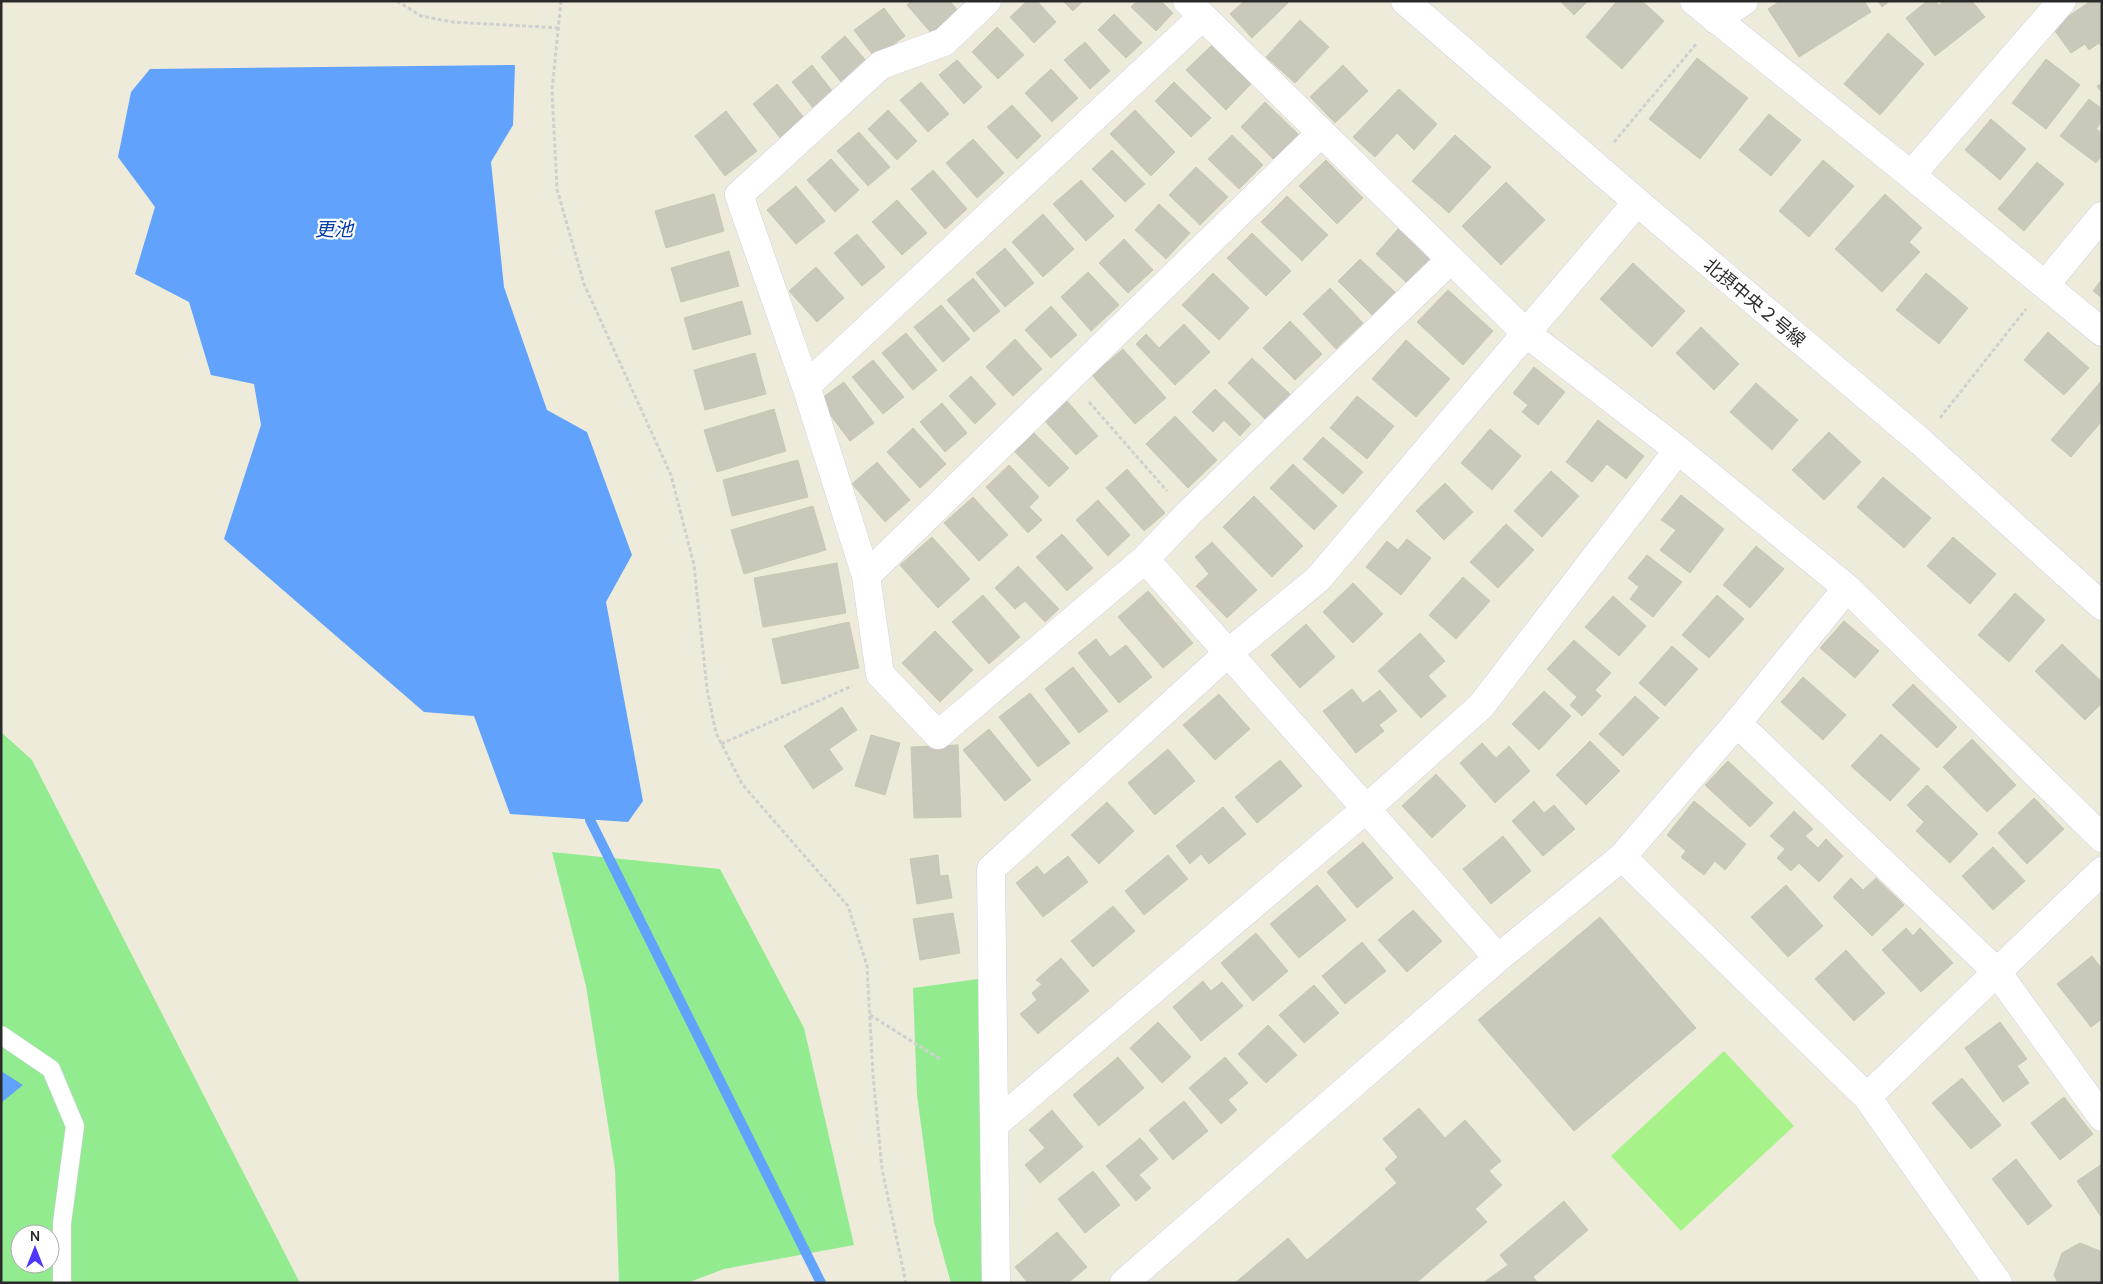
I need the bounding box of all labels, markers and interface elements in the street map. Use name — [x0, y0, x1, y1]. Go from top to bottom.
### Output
water label: 更池 — [315, 216, 355, 242]
street label: 北摂中央２号線 — [1699, 252, 1811, 352]
north arrow — [10, 1224, 60, 1274]
text: N — [30, 1226, 40, 1245]

